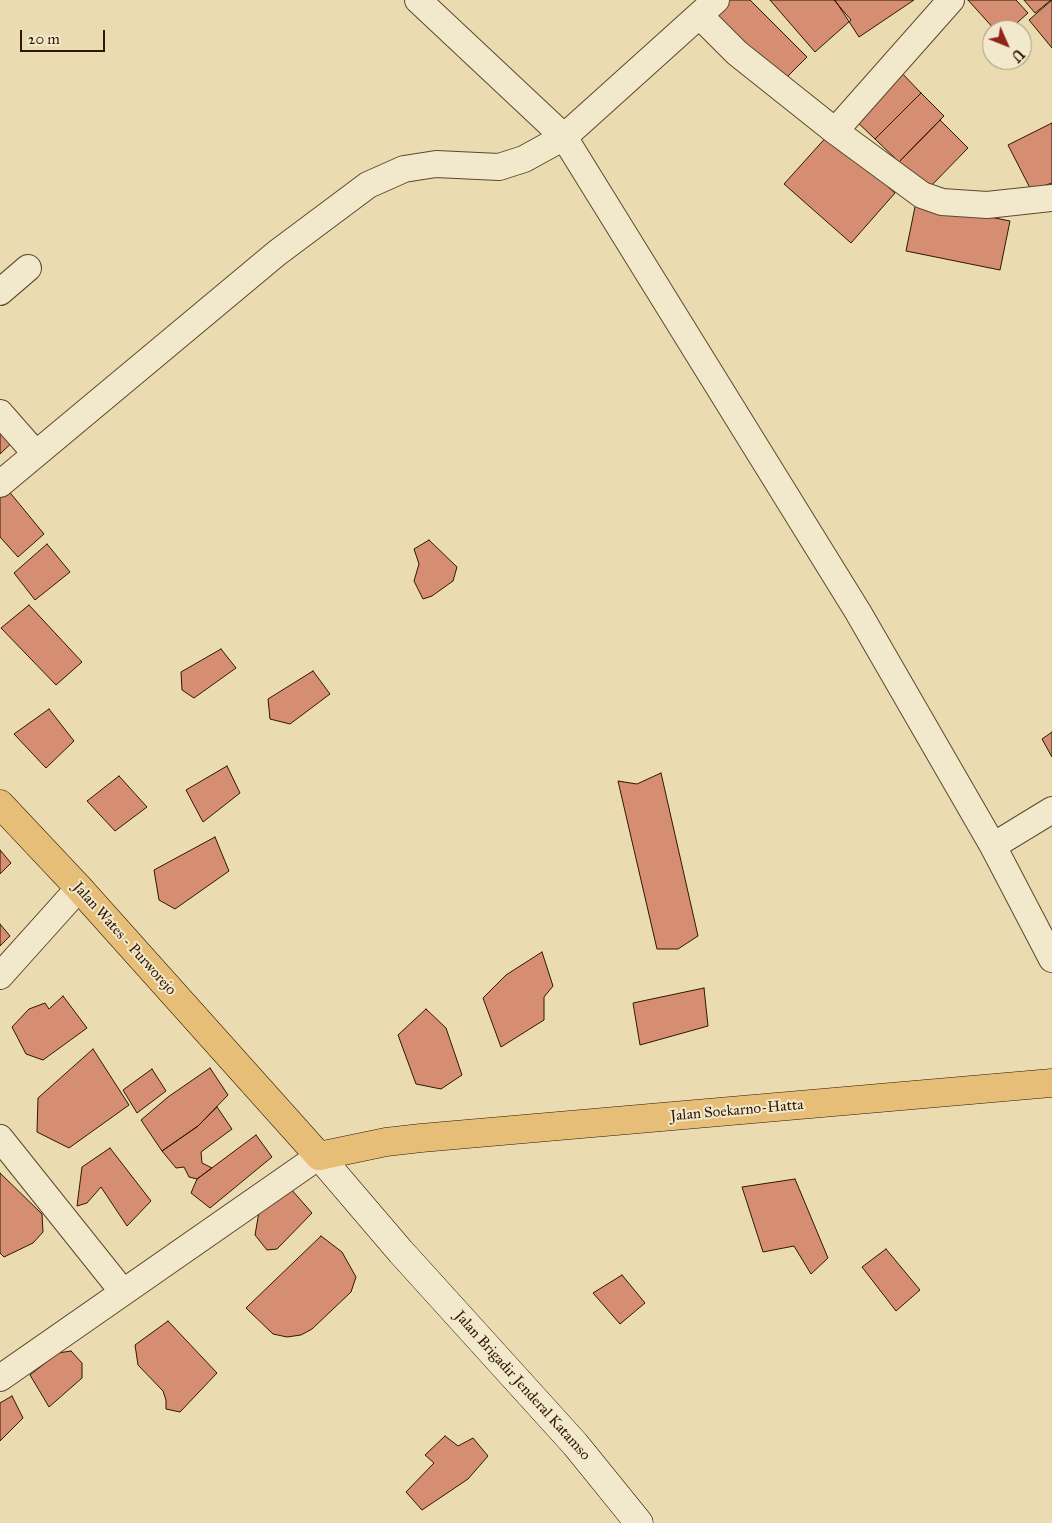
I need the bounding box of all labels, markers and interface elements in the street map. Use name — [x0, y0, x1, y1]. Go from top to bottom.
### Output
scale bar — [22, 20, 108, 52]
north arrow — [982, 20, 1032, 70]
text: 20 m — [28, 30, 60, 48]
text: U — [1007, 45, 1027, 65]
street label: Jalan Wates - Purworejo — [68, 879, 180, 999]
street label: Jalan Soekarno-Hatta — [670, 1096, 804, 1126]
street label: Jalan Brigadir Jenderal Katamso — [450, 1308, 594, 1464]

